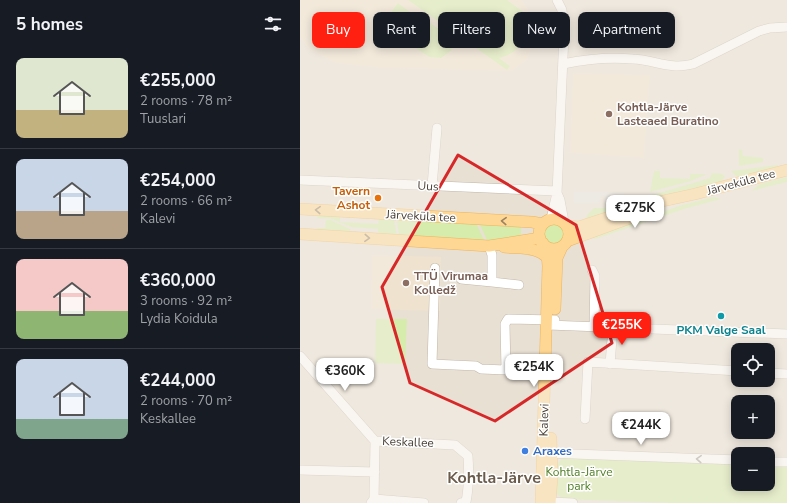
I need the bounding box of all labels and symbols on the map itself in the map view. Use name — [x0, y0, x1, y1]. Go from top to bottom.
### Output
place label: Kohtla-Järve Lasteaed Buratino — [617, 99, 719, 129]
marker: Kohtla-Järve Lasteaed Buratino — [604, 109, 614, 119]
street label: Järveküla tee — [704, 165, 777, 199]
street label: Uus — [417, 177, 439, 195]
place label: Tavern Ashot — [333, 183, 370, 213]
marker: Tavern Ashot — [373, 193, 383, 203]
pin: €275K — [607, 195, 663, 229]
one-way arrow — [315, 205, 321, 214]
street label: Järveküla tee — [385, 206, 456, 226]
one-way arrow — [501, 216, 507, 225]
one-way arrow — [364, 233, 370, 242]
place label: TTÜ Virumaa Kolledž — [414, 268, 488, 298]
marker: TTÜ Virumaa Kolledž — [401, 278, 411, 288]
marker: PKM Valge Saal — [716, 311, 726, 321]
pin: €255K — [594, 312, 650, 346]
place label: PKM Valge Saal — [676, 322, 766, 338]
pin: €254K — [506, 354, 562, 388]
pin: €360K — [317, 358, 373, 392]
street label: Kalevi — [535, 403, 553, 437]
pin: €244K — [613, 412, 669, 446]
street label: Keskallee — [382, 433, 434, 451]
place label: Araxes — [533, 443, 572, 459]
marker: Araxes — [520, 446, 530, 456]
one-way arrow — [696, 454, 702, 463]
park label: Kohtla-Järve park — [545, 464, 613, 494]
district label: Kohtla-Järve — [447, 467, 541, 489]

